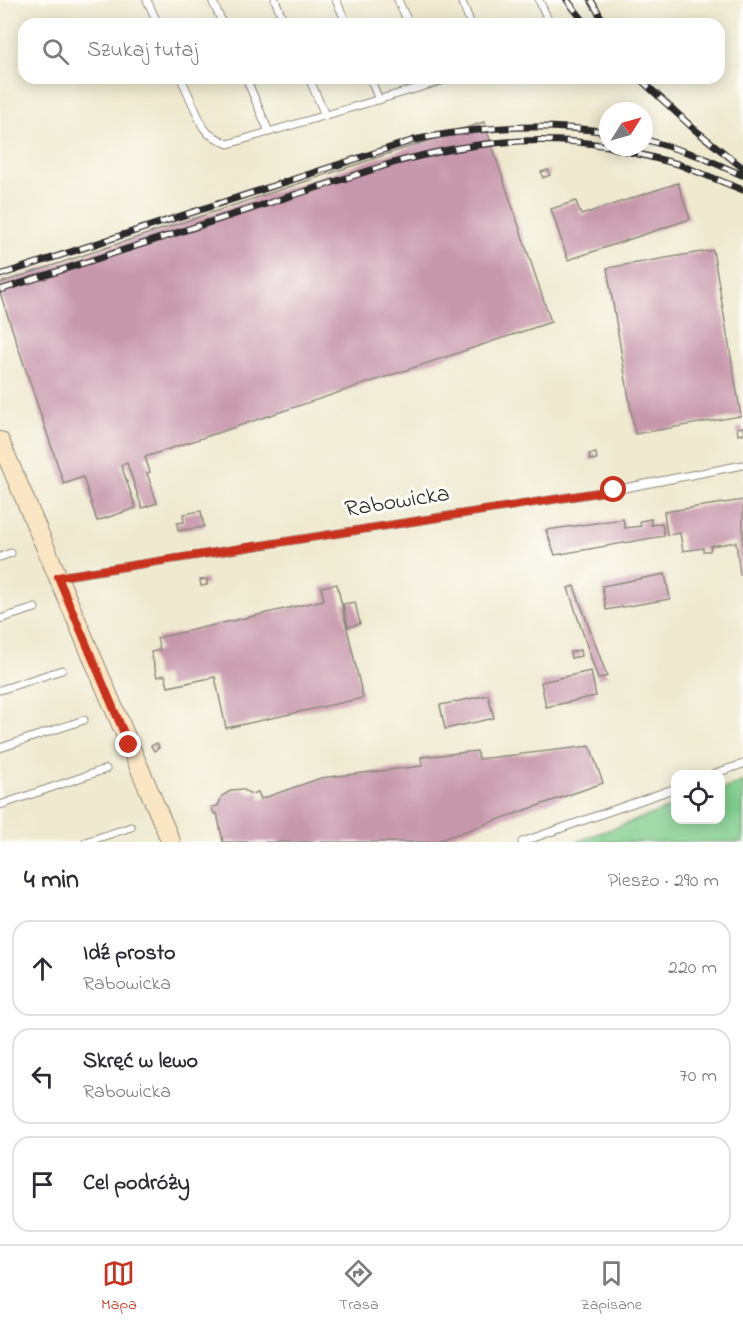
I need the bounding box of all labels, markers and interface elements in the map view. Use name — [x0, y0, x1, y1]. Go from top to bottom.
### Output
search box — [18, 18, 725, 84]
icon: search — [39, 35, 72, 68]
text: Szukaj tutaj — [87, 35, 198, 67]
north arrow — [599, 102, 653, 156]
route start — [600, 476, 626, 502]
street label: Rabowicka — [343, 477, 452, 528]
route end — [115, 731, 141, 757]
map controls — [671, 770, 725, 824]
button: locate — [671, 770, 725, 824]
text: 4 min — [24, 862, 79, 900]
text: Pieszo · 290 m — [608, 867, 719, 896]
text: Idź prosto — [83, 938, 176, 970]
icon: ahead — [26, 952, 59, 985]
text: 220 m — [668, 954, 717, 983]
text: Rabowicka — [83, 970, 171, 999]
text: Skręć w lewo — [83, 1046, 198, 1078]
icon: left — [26, 1060, 59, 1093]
text: 70 m — [680, 1062, 717, 1091]
text: Rabowicka — [83, 1078, 171, 1107]
icon: arrive — [26, 1168, 59, 1201]
text: Cel podróży — [83, 1168, 190, 1200]
tab: Mapa — [101, 1257, 137, 1317]
tab: Trasa — [339, 1257, 379, 1317]
tab: Zapisane — [581, 1257, 642, 1317]

